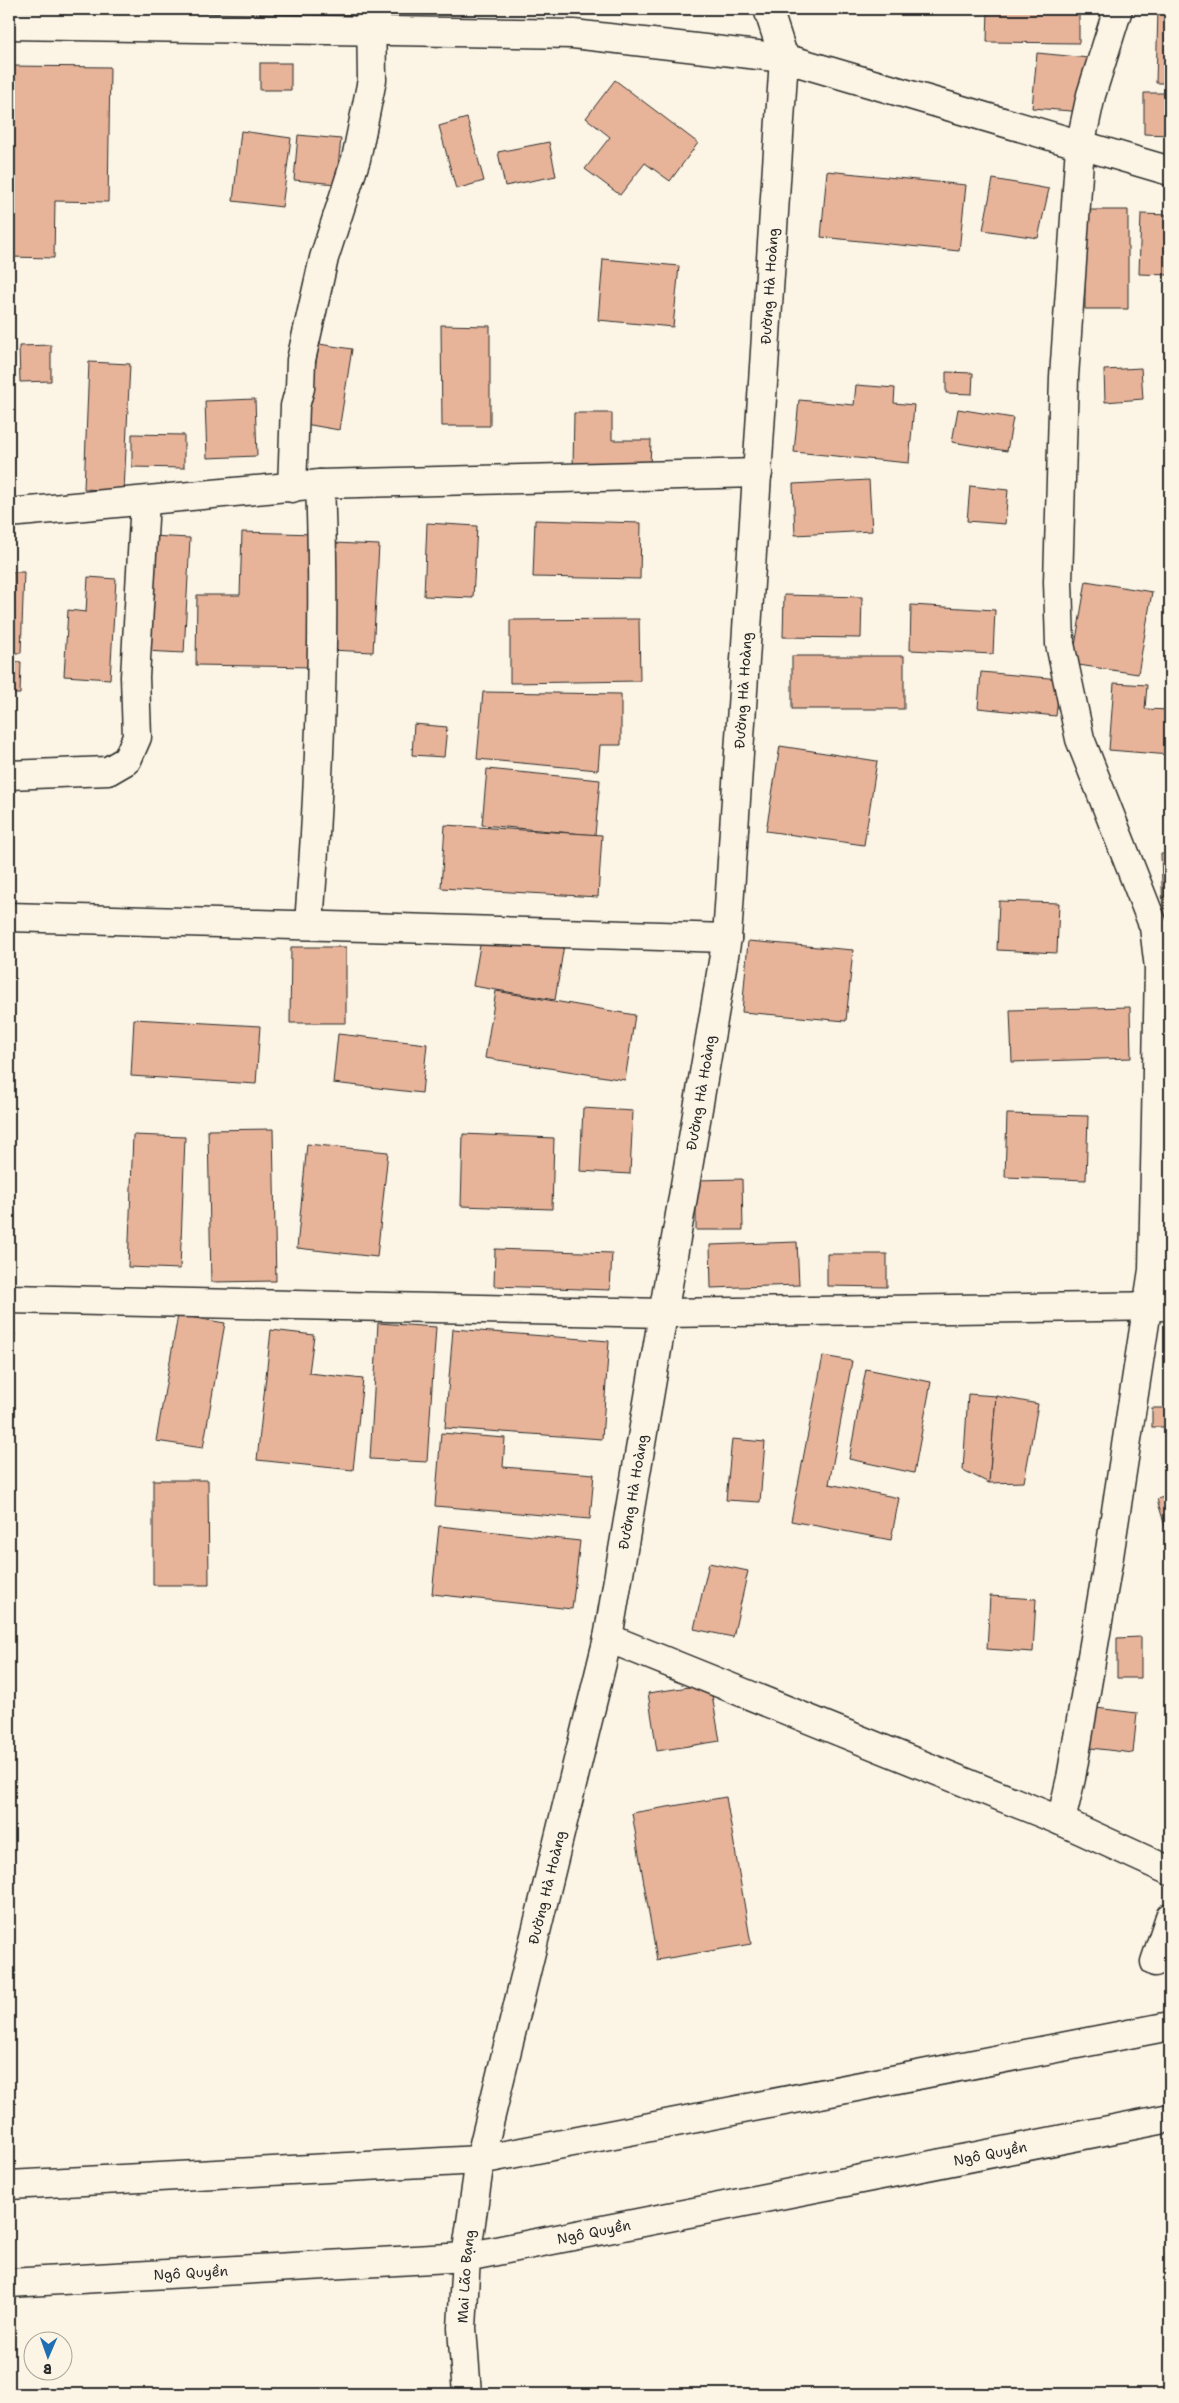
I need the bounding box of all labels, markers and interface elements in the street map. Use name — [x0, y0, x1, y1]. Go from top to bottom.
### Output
street label: Đường Hà Hoàng — [756, 227, 782, 345]
street label: Đường Hà Hoàng — [730, 632, 756, 749]
street label: Đường Hà Hoàng — [682, 1034, 719, 1152]
street label: Đường Hà Hoàng — [614, 1433, 651, 1551]
street label: Đường Hà Hoàng — [524, 1829, 569, 1946]
street label: Ngô Quyền — [952, 2137, 1029, 2170]
street label: Ngô Quyền — [555, 2216, 633, 2248]
street label: Mai Lão Bạng — [453, 2228, 479, 2324]
street label: Ngô Quyền — [153, 2262, 229, 2284]
north arrow — [22, 2330, 72, 2380]
text: B — [43, 2360, 52, 2378]

